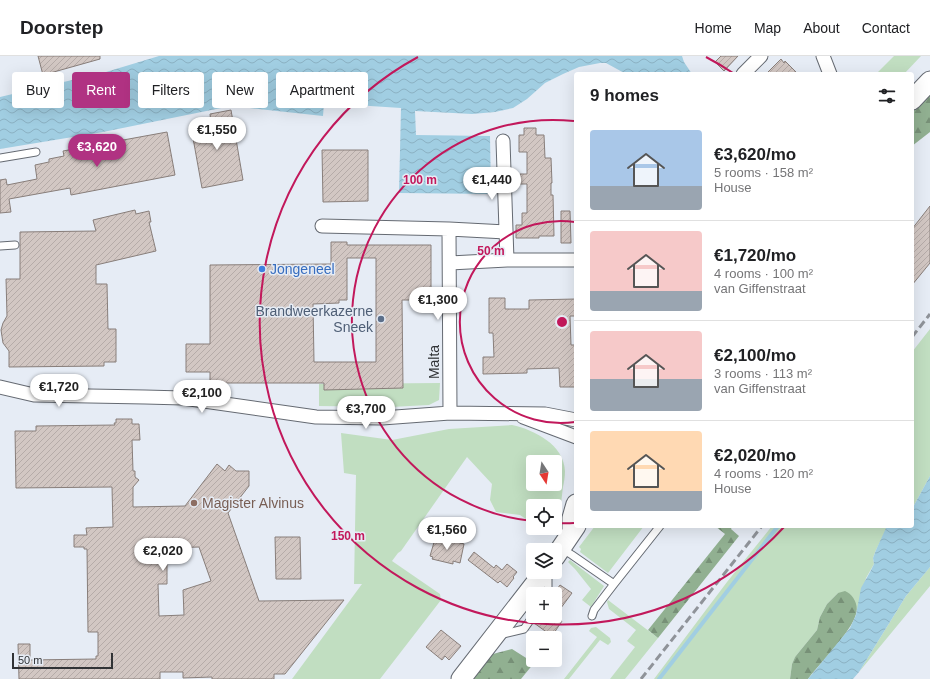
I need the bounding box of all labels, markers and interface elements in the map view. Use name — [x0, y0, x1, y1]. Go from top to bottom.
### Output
text: Doorstep — [20, 17, 103, 38]
text: Home — [695, 20, 732, 36]
text: Map — [754, 20, 781, 36]
text: About — [803, 20, 840, 36]
text: Contact — [862, 20, 910, 36]
chip: Buy — [12, 72, 64, 108]
chip: Rent — [72, 72, 130, 108]
chip: Filters — [138, 72, 204, 108]
chip: New — [212, 72, 268, 108]
chip: Apartment — [276, 72, 368, 108]
icon: filters — [876, 85, 898, 107]
text: 9 homes — [590, 86, 659, 105]
pin: €1,550 — [184, 117, 250, 151]
text: €1,550 — [197, 122, 237, 137]
pin: €3,620 — [64, 134, 130, 168]
text: €3,620 — [77, 139, 117, 154]
text: €3,620/mo — [714, 145, 796, 164]
icon: home — [622, 146, 670, 194]
text: 5 rooms · 158 m² — [714, 165, 813, 180]
pin: €1,440 — [459, 167, 525, 201]
text: €1,440 — [472, 172, 512, 187]
text: 100 m — [403, 173, 437, 187]
text: House — [714, 180, 752, 195]
text: 50 m — [477, 244, 505, 258]
text: €1,720/mo — [714, 246, 796, 265]
icon: home — [622, 247, 670, 295]
place label: Jongeneel — [270, 261, 335, 277]
marker: Jongeneel — [257, 264, 267, 274]
text: 4 rooms · 100 m² — [714, 266, 813, 281]
text: van Giffenstraat — [714, 281, 806, 296]
pin: €1,300 — [405, 287, 471, 321]
text: €1,300 — [418, 292, 458, 307]
place label: Brandweerkazerne Sneek — [255, 303, 374, 335]
marker: Brandweerkazerne Sneek — [376, 314, 386, 324]
centre of rings — [555, 315, 569, 329]
street label: Malta — [426, 345, 442, 379]
text: €2,100/mo — [714, 346, 796, 365]
icon: home — [622, 347, 670, 395]
text: 3 rooms · 113 m² — [714, 366, 812, 381]
pin: €1,720 — [26, 374, 92, 408]
text: €1,720 — [39, 379, 79, 394]
pin: €2,100 — [169, 380, 235, 414]
text: van Giffenstraat — [714, 381, 806, 396]
text: €2,100 — [182, 385, 222, 400]
pin: €3,700 — [333, 396, 399, 430]
text: €3,700 — [346, 401, 386, 416]
text: €2,020/mo — [714, 446, 796, 465]
icon: home — [622, 447, 670, 495]
north arrow — [526, 455, 562, 491]
map controls — [526, 455, 562, 667]
text: 4 rooms · 120 m² — [714, 466, 813, 481]
text: House — [714, 481, 752, 496]
place label: Magister Alvinus — [202, 495, 304, 511]
marker: Magister Alvinus — [189, 498, 199, 508]
button: locate — [526, 499, 562, 535]
pin: €1,560 — [414, 517, 480, 551]
text: €1,560 — [427, 522, 467, 537]
text: 150 m — [331, 529, 365, 543]
pin: €2,020 — [130, 538, 196, 572]
text: €2,020 — [143, 543, 183, 558]
button: layers — [526, 543, 562, 579]
button: + — [526, 587, 562, 623]
button: − — [526, 631, 562, 667]
scale bar — [12, 651, 113, 670]
text: 50 m — [18, 654, 42, 666]

